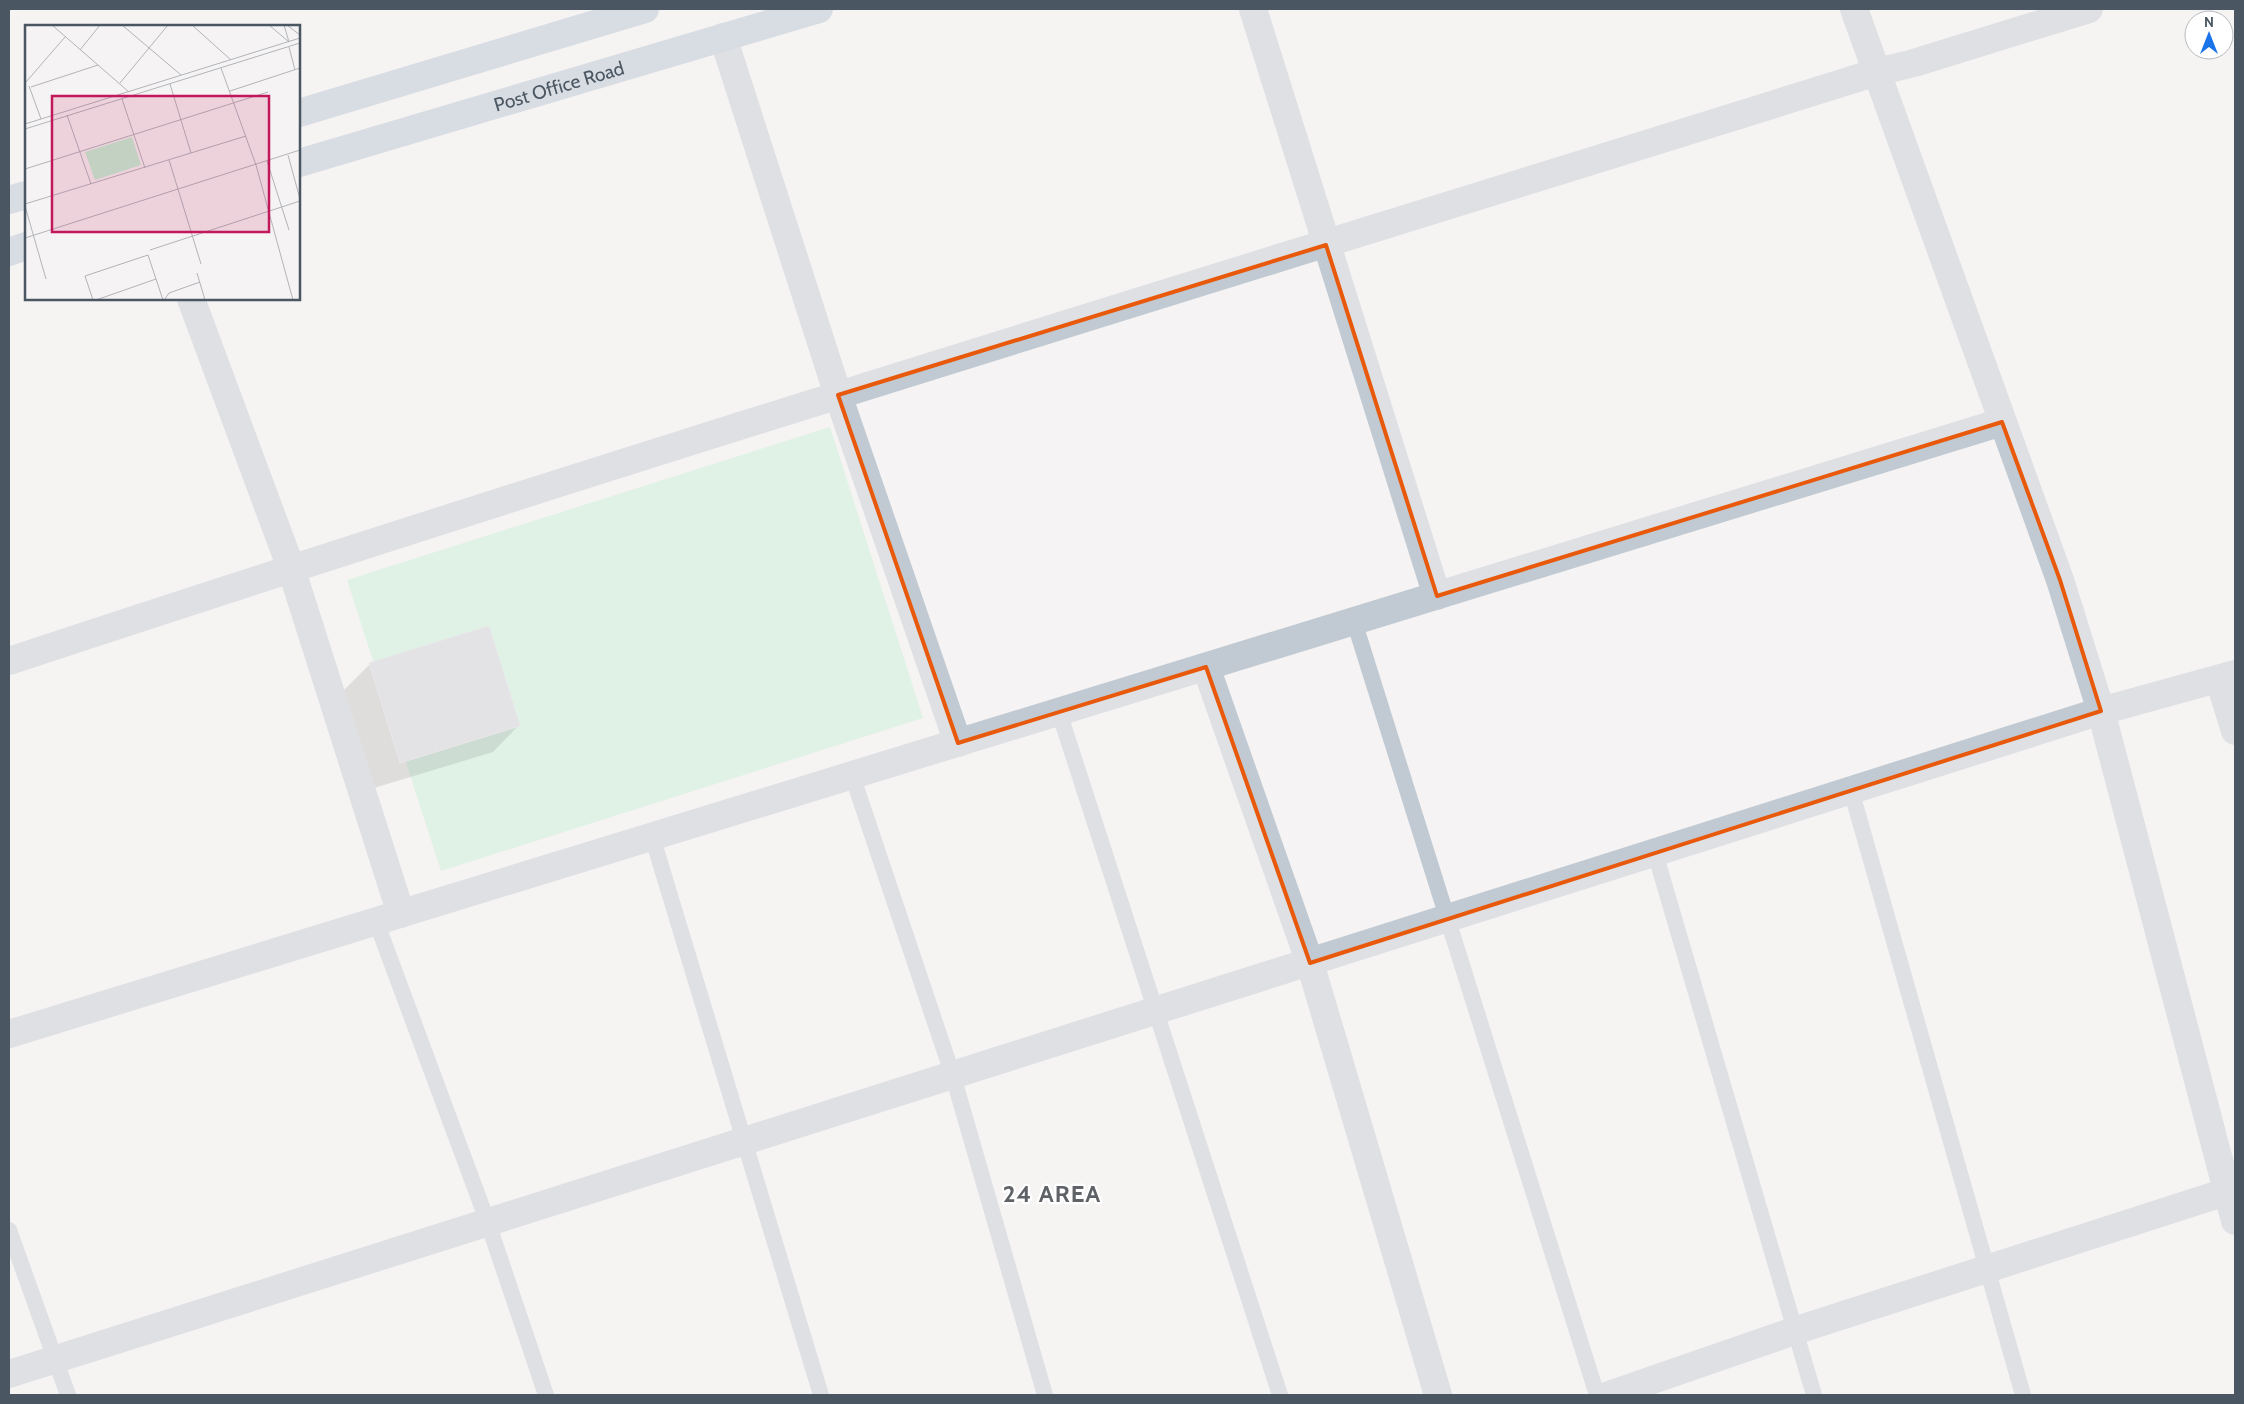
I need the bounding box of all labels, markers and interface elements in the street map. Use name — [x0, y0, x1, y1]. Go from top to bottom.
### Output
north arrow — [2184, 10, 2234, 60]
text: N — [2204, 13, 2214, 31]
inset map — [25, 25, 300, 300]
street label: Post Office Road — [491, 56, 627, 117]
district label: 24 AREA — [1003, 1179, 1101, 1208]

